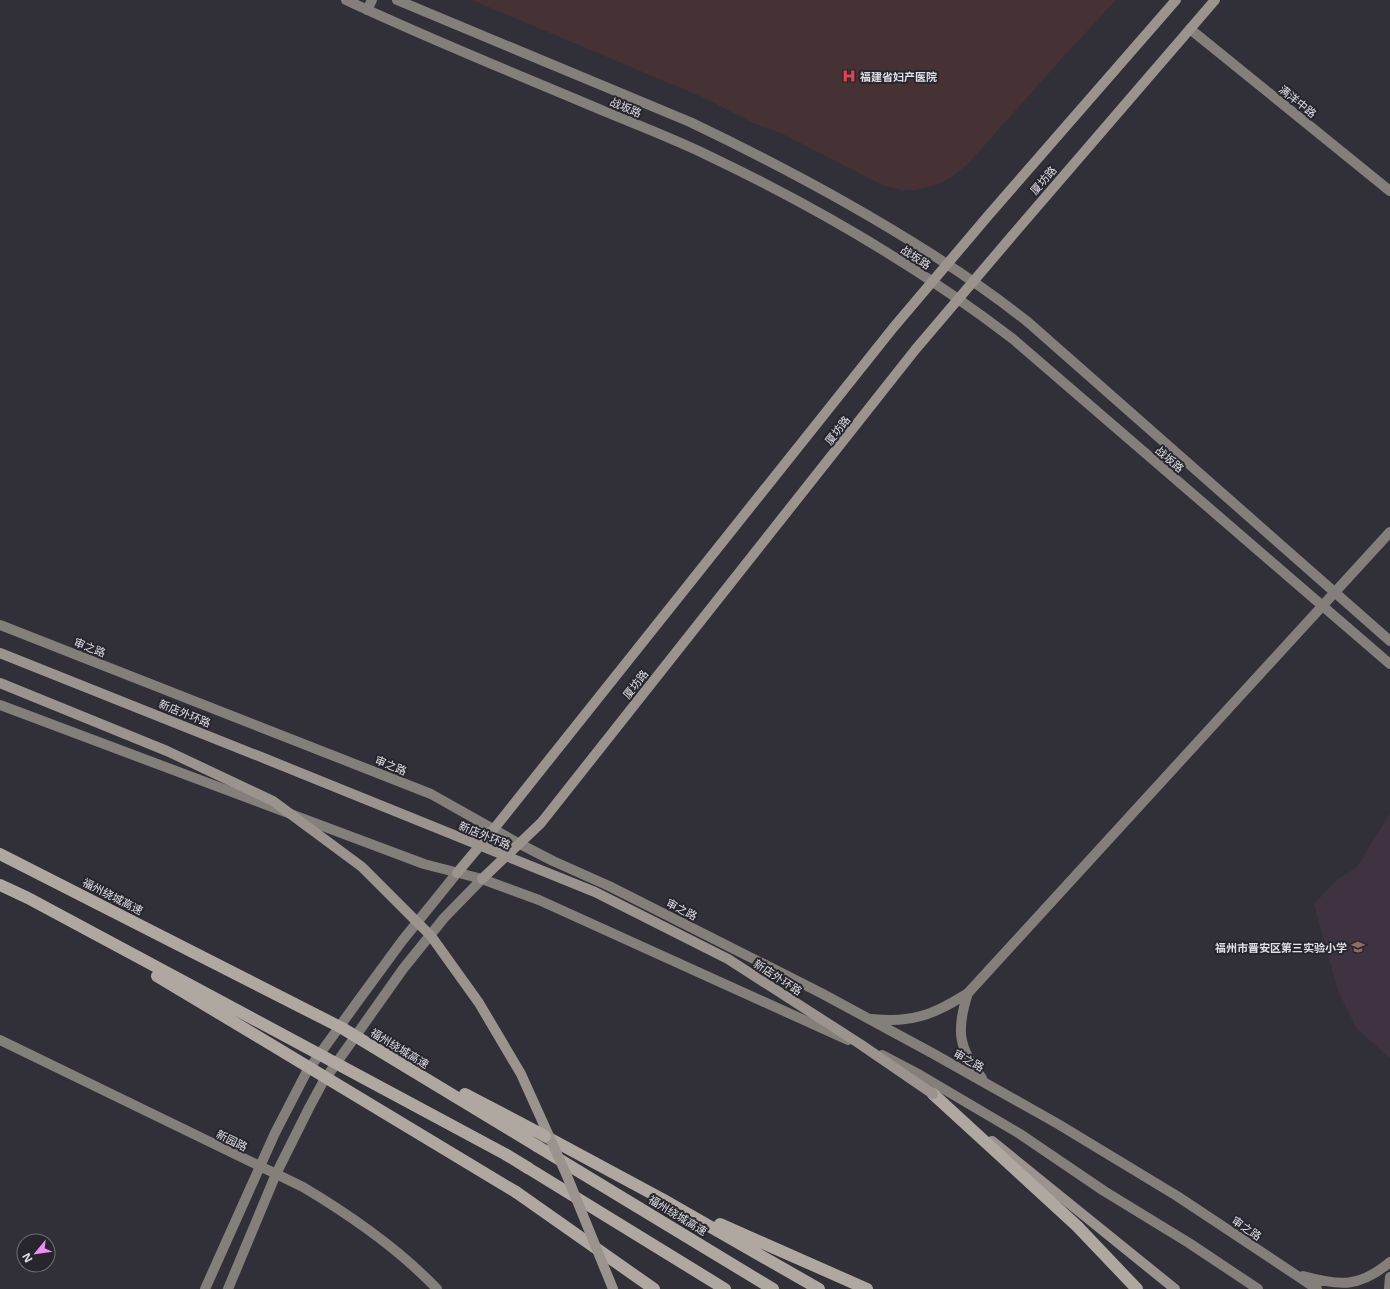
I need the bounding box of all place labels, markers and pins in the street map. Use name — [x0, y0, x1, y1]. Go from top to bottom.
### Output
hospital icon: 福建省妇产医院 — [841, 68, 857, 84]
place label: 福建省妇产医院 — [860, 69, 937, 84]
school or university icon: 福州市晋安区第三实验小学 — [1350, 939, 1366, 955]
place label: 福州市晋安区第三实验小学 — [1215, 940, 1347, 955]

